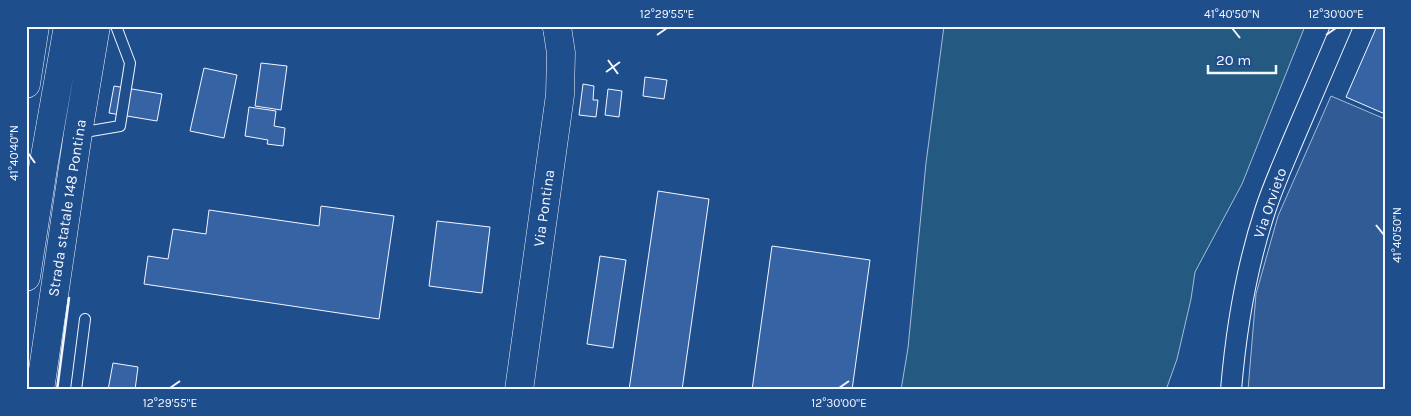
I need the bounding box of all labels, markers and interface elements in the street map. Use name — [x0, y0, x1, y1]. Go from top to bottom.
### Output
text: 12°29'55"E — [640, 7, 694, 21]
text: 41°40'50"N — [1204, 7, 1260, 21]
text: 12°30'00"E — [1308, 7, 1364, 21]
scale bar — [1208, 42, 1276, 74]
text: 20 m — [1216, 51, 1251, 69]
street label: Strada statale 148 Pontina — [44, 118, 90, 298]
text: 41°40'40"N — [7, 125, 21, 181]
street label: Via Orvieto — [1250, 165, 1290, 241]
street label: Via Pontina — [530, 168, 558, 248]
text: 41°40'50"N — [1390, 207, 1404, 263]
text: 12°29'55"E — [143, 396, 197, 410]
text: 12°30'00"E — [811, 396, 867, 410]

